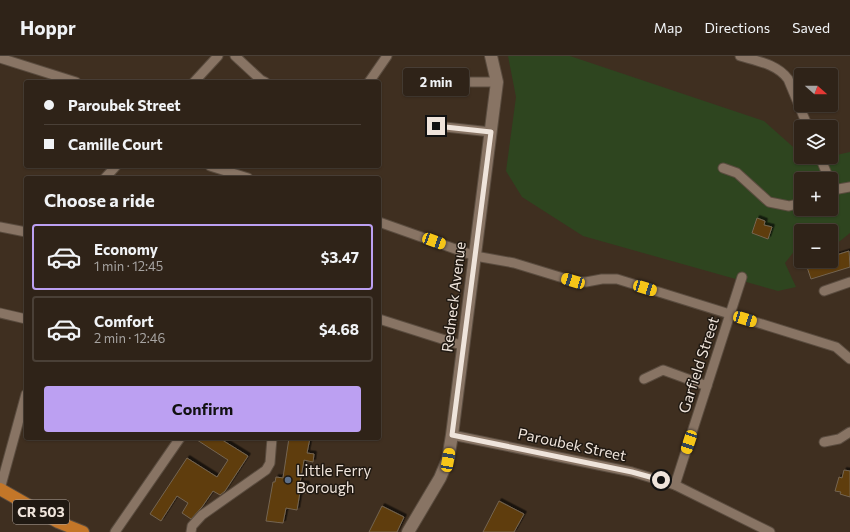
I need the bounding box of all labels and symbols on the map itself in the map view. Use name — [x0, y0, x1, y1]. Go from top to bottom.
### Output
callout: 2 min — [403, 68, 469, 96]
north arrow — [794, 68, 838, 112]
route end — [427, 117, 445, 135]
car — [421, 231, 447, 251]
street label: Redneck Avenue — [437, 241, 469, 353]
car — [560, 272, 586, 290]
car — [632, 279, 658, 297]
car — [732, 310, 758, 328]
street label: Garfield Street — [674, 314, 722, 415]
street label: Paroubek Street — [516, 424, 628, 464]
car — [680, 429, 698, 455]
car — [440, 447, 456, 473]
place label: Little Ferry Borough — [296, 461, 372, 496]
route start — [652, 471, 670, 489]
marker: Little Ferry Borough — [283, 475, 293, 485]
road number: CR 503 — [13, 500, 69, 524]

